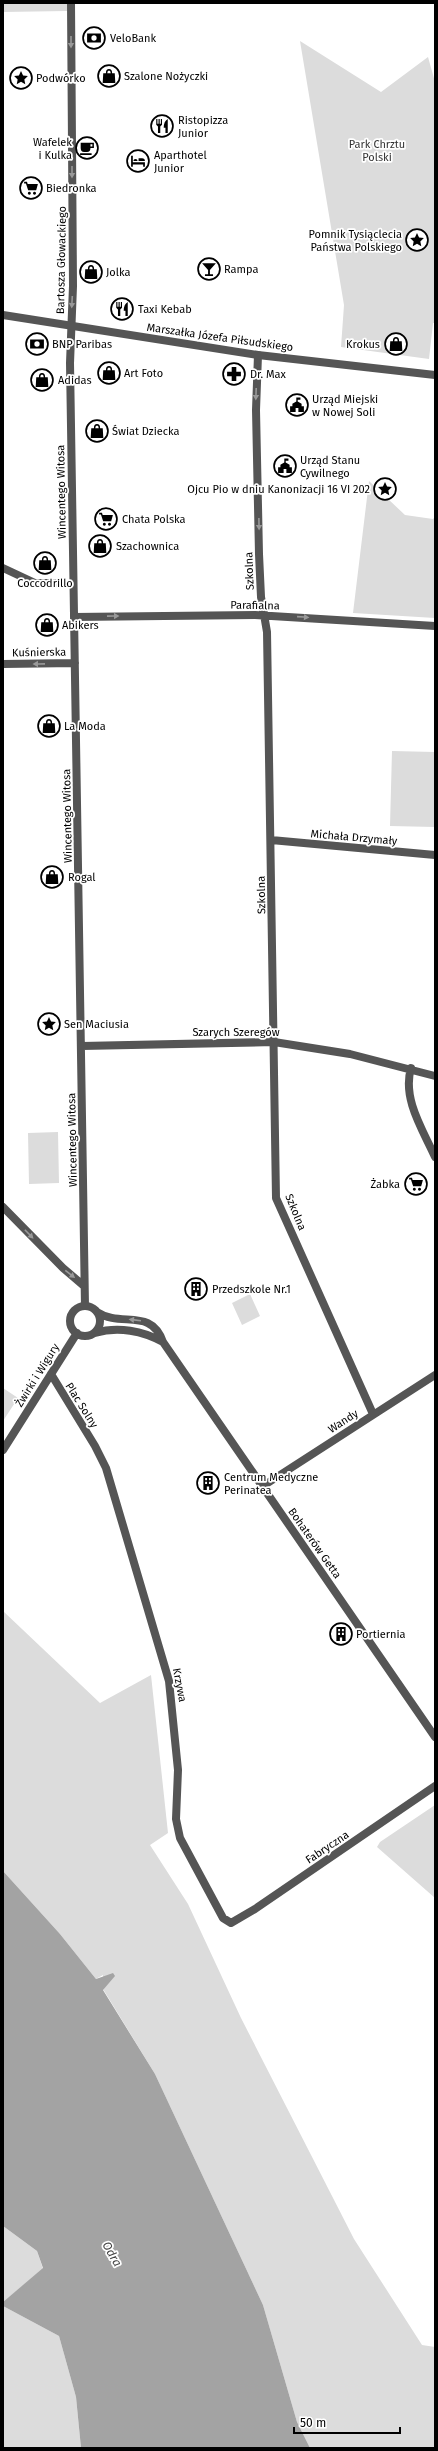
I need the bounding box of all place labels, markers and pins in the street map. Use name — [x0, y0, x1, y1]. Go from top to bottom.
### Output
bank icon: VeloBank — [81, 25, 107, 51]
place label: VeloBank — [110, 32, 157, 45]
shop icon: Szalone Nożyczki — [96, 63, 122, 89]
place icon: Podwórko — [8, 65, 34, 91]
place label: Szalone Nożyczki — [124, 70, 208, 83]
place label: Podwórko — [36, 72, 86, 85]
restaurant icon: Ristopizza Junior — [149, 113, 175, 139]
place label: Ristopizza Junior — [178, 114, 228, 140]
cafe icon: Wafelek i Kulka — [74, 135, 100, 161]
place label: Wafelek i Kulka — [33, 136, 72, 162]
hotel icon: Aparthotel Junior — [125, 148, 151, 174]
place label: Aparthotel Junior — [154, 149, 207, 175]
supermarket icon: Biedronka — [18, 175, 44, 201]
place label: Biedronka — [46, 182, 97, 195]
place icon: Pomnik Tysiąclecia Państwa Polskiego — [404, 227, 430, 253]
place label: Pomnik Tysiąclecia Państwa Polskiego — [308, 228, 402, 254]
bar icon: Rampa — [196, 256, 222, 282]
shop icon: Jolka — [78, 259, 104, 285]
place label: Rampa — [224, 263, 258, 276]
place label: Jolka — [106, 266, 130, 279]
restaurant icon: Taxi Kebab — [109, 296, 135, 322]
place label: Taxi Kebab — [138, 303, 192, 316]
bank icon: BNP Paribas — [24, 331, 50, 357]
shop icon: Krokus — [383, 331, 409, 357]
place label: BNP Paribas — [52, 338, 112, 351]
place label: Krokus — [346, 338, 380, 351]
shop icon: Art Foto — [96, 360, 122, 386]
pharmacy icon: Dr. Max — [221, 361, 247, 387]
shop icon: Adidas — [29, 367, 55, 393]
place label: Art Foto — [124, 367, 163, 380]
place label: Dr. Max — [250, 368, 287, 381]
place label: Adidas — [58, 374, 92, 387]
public building icon: Urząd Miejski w Nowej Soli — [284, 392, 310, 418]
place label: Urząd Miejski w Nowej Soli — [312, 393, 378, 419]
shop icon: Świat Dziecka — [84, 418, 110, 444]
place label: Świat Dziecka — [112, 424, 179, 438]
public building icon: Urząd Stanu Cywilnego — [272, 453, 298, 479]
place label: Urząd Stanu Cywilnego — [300, 454, 360, 480]
place icon: Ojcu Pio w dniu Kanonizacji 16 VI 202 — [372, 476, 398, 502]
place label: Ojcu Pio w dniu Kanonizacji 16 VI 202 — [187, 483, 370, 496]
supermarket icon: Chata Polska — [93, 506, 119, 532]
place label: Chata Polska — [122, 513, 186, 526]
shop icon: Szachownica — [87, 533, 113, 559]
place label: Szachownica — [116, 540, 179, 553]
shop icon: Coccodrillo — [32, 550, 58, 576]
place label: Coccodrillo — [17, 577, 73, 590]
shop icon: Abikers — [34, 612, 60, 638]
place label: Abikers — [62, 619, 99, 632]
shop icon: La Moda — [36, 713, 62, 739]
place label: La Moda — [64, 720, 106, 733]
shop icon: Rogal — [39, 864, 65, 890]
place label: Rogal — [68, 871, 96, 884]
place icon: Sen Maciusia — [36, 1011, 62, 1037]
place label: Sen Maciusia — [64, 1018, 129, 1031]
supermarket icon: Żabka — [403, 1171, 429, 1197]
place label: Żabka — [370, 1177, 400, 1191]
building icon: Przedszkole Nr.1 — [183, 1276, 209, 1302]
place label: Przedszkole Nr.1 — [212, 1283, 291, 1296]
building icon: Centrum Medyczne Perinatea — [195, 1470, 221, 1496]
place label: Centrum Medyczne Perinatea — [224, 1471, 318, 1497]
building icon: Portiernia — [328, 1621, 354, 1647]
place label: Portiernia — [356, 1628, 406, 1641]

